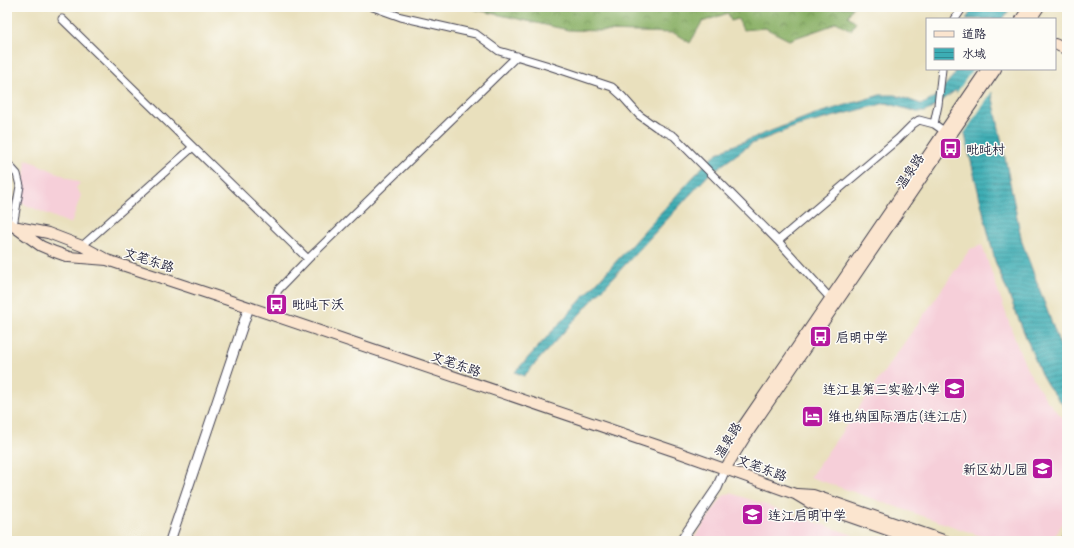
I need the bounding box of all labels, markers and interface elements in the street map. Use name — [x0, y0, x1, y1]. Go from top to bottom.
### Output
legend — [926, 18, 1056, 70]
text: 道路 — [962, 27, 986, 41]
text: 水域 — [962, 47, 986, 61]
bus stop icon: 毗旽村 — [937, 136, 963, 162]
place label: 毗旽村 — [966, 142, 1005, 157]
street label: 温泉路 — [893, 151, 927, 191]
street label: 文笔东路 — [122, 245, 176, 275]
bus stop icon: 毗旽下沃 — [264, 291, 290, 317]
place label: 毗旽下沃 — [292, 297, 344, 312]
bus stop icon: 启明中学 — [808, 324, 834, 350]
place label: 启明中学 — [836, 330, 888, 345]
street label: 文笔东路 — [429, 348, 483, 380]
school or university icon: 连江县第三实验小学 — [942, 376, 968, 402]
place label: 连江县第三实验小学 — [823, 382, 940, 397]
hotel icon: 维也纳国际酒店(连江店) — [800, 403, 826, 429]
place label: 维也纳国际酒店(连江店) — [828, 409, 967, 424]
street label: 温泉路 — [711, 419, 745, 461]
street label: 文笔东路 — [735, 452, 789, 484]
school or university icon: 新区幼儿园 — [1030, 456, 1056, 482]
place label: 新区幼儿园 — [963, 462, 1028, 477]
school or university icon: 连江启明中学 — [740, 502, 766, 528]
place label: 连江启明中学 — [768, 508, 846, 523]

